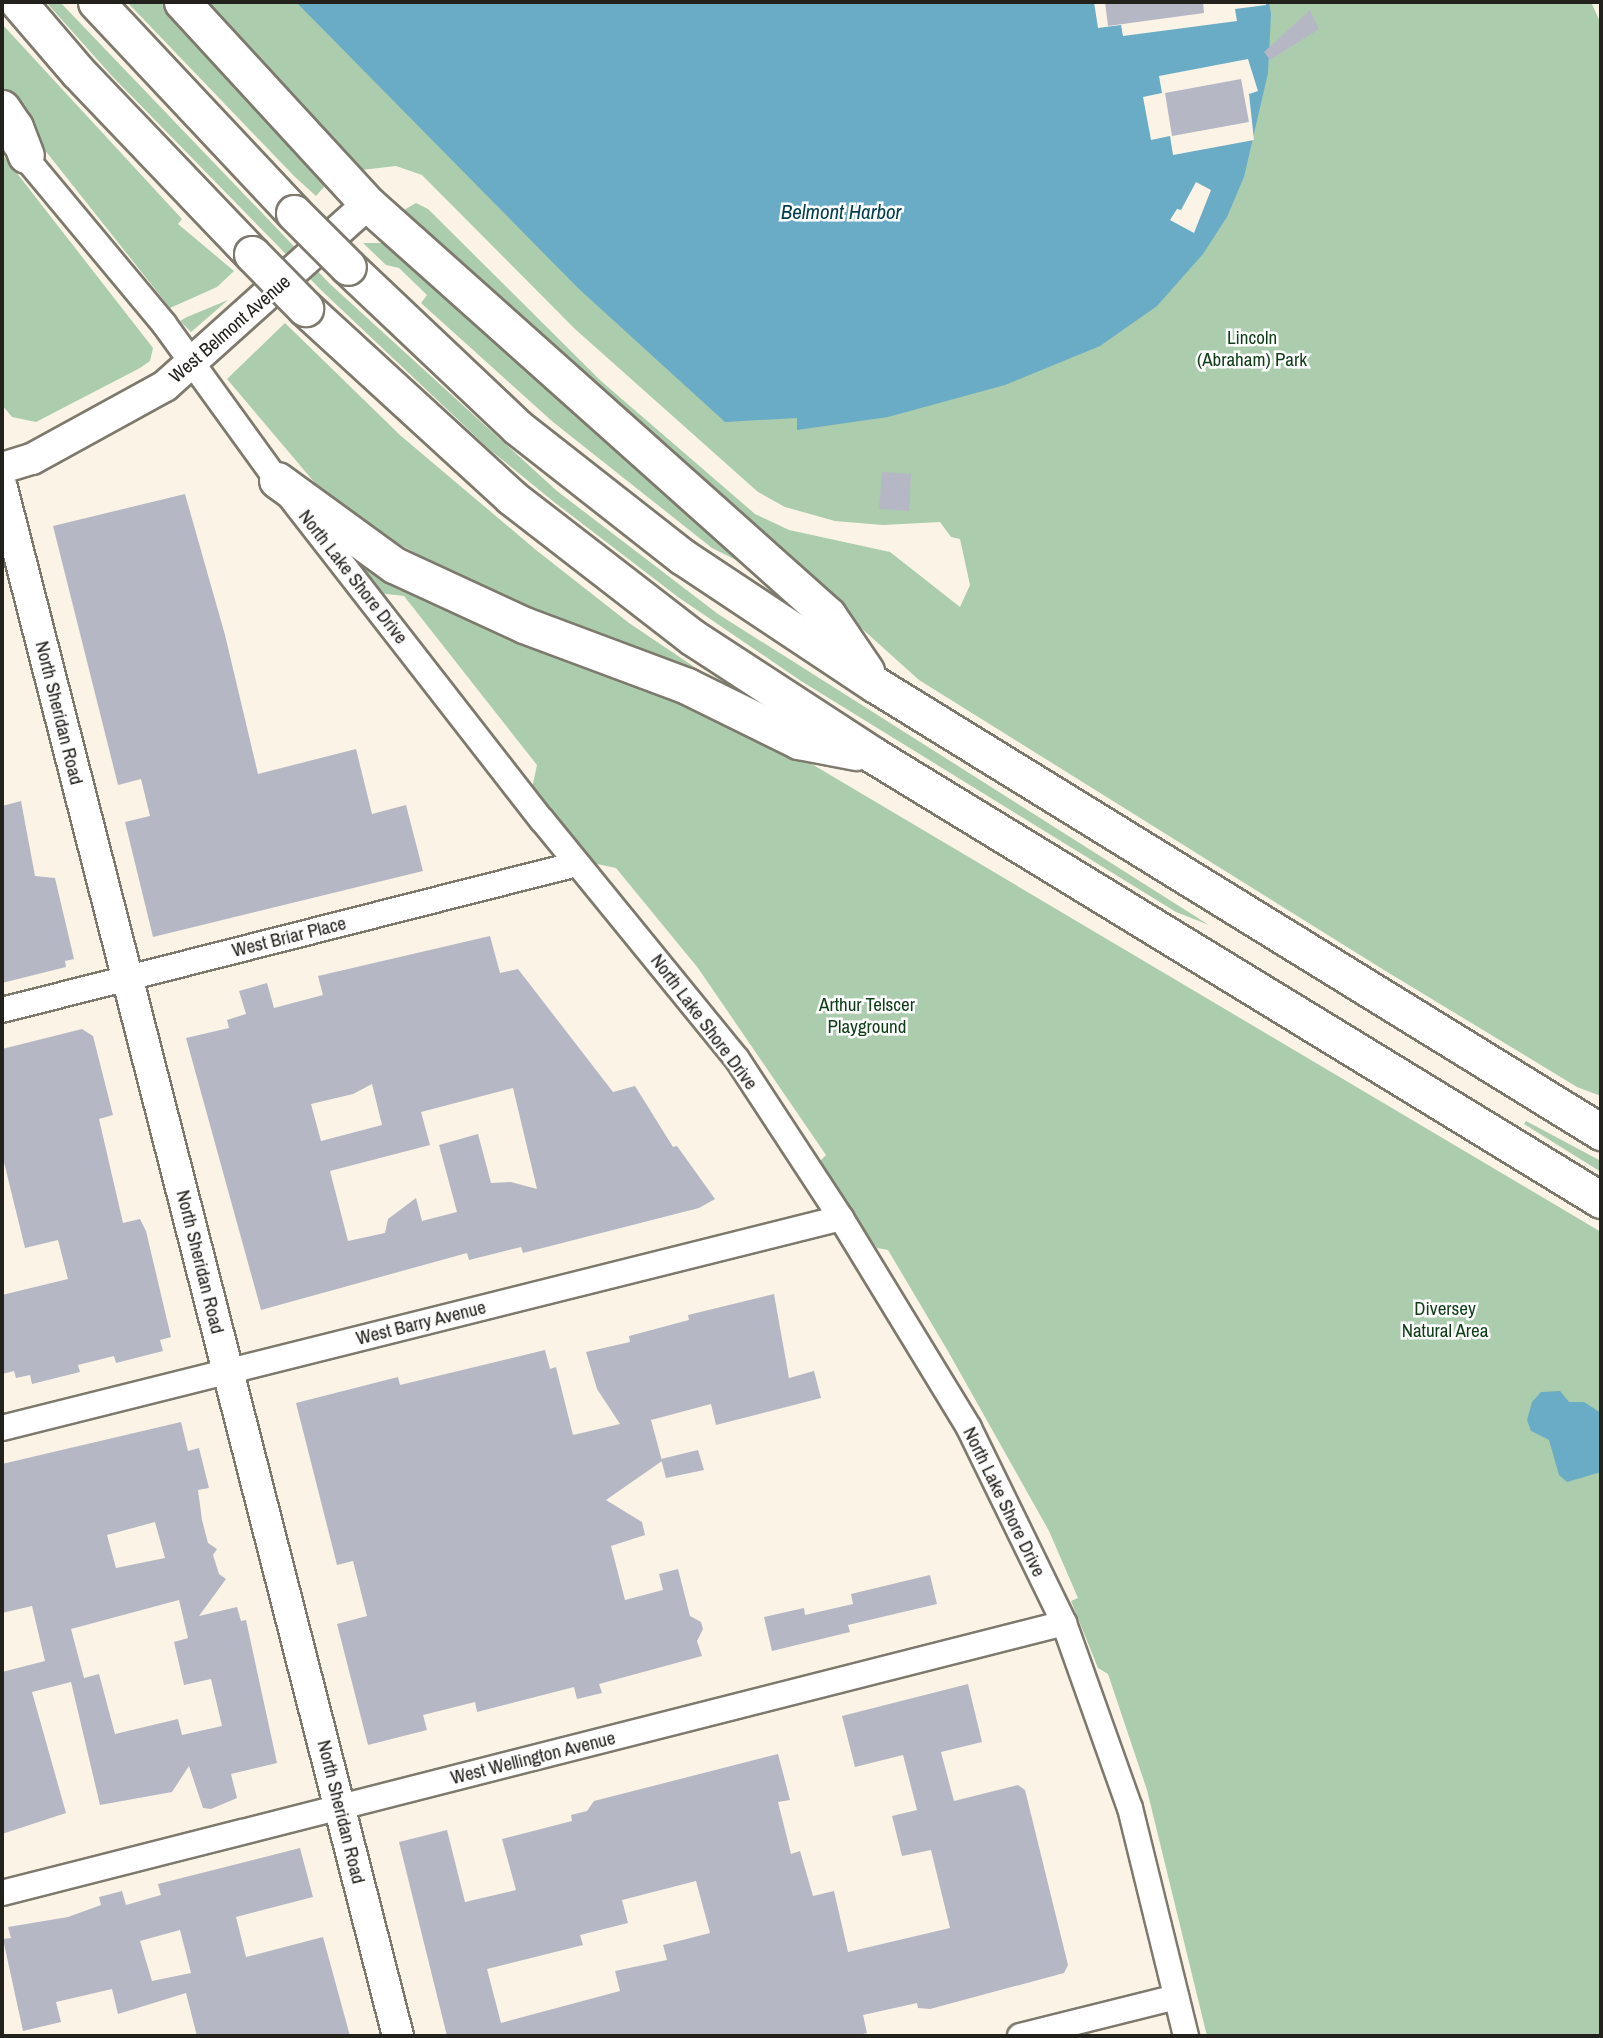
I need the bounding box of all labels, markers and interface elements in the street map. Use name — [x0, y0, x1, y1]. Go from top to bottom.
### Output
water label: Belmont Harbor — [781, 199, 901, 225]
street label: West Belmont Avenue — [165, 270, 295, 388]
park label: Lincoln (Abraham) Park — [1197, 327, 1307, 371]
street label: North Lake Shore Drive — [294, 505, 412, 649]
street label: North Sheridan Road — [30, 639, 88, 787]
street label: West Briar Place — [230, 912, 348, 962]
street label: North Lake Shore Drive — [646, 950, 762, 1094]
park label: Arthur Telscer Playground — [819, 994, 915, 1038]
street label: North Sheridan Road — [171, 1188, 229, 1336]
street label: West Barry Avenue — [353, 1296, 489, 1350]
park label: Diversey Natural Area — [1401, 1298, 1489, 1342]
street label: North Lake Shore Drive — [958, 1423, 1050, 1581]
street label: West Wellington Avenue — [448, 1726, 618, 1790]
street label: North Sheridan Road — [312, 1738, 370, 1886]

